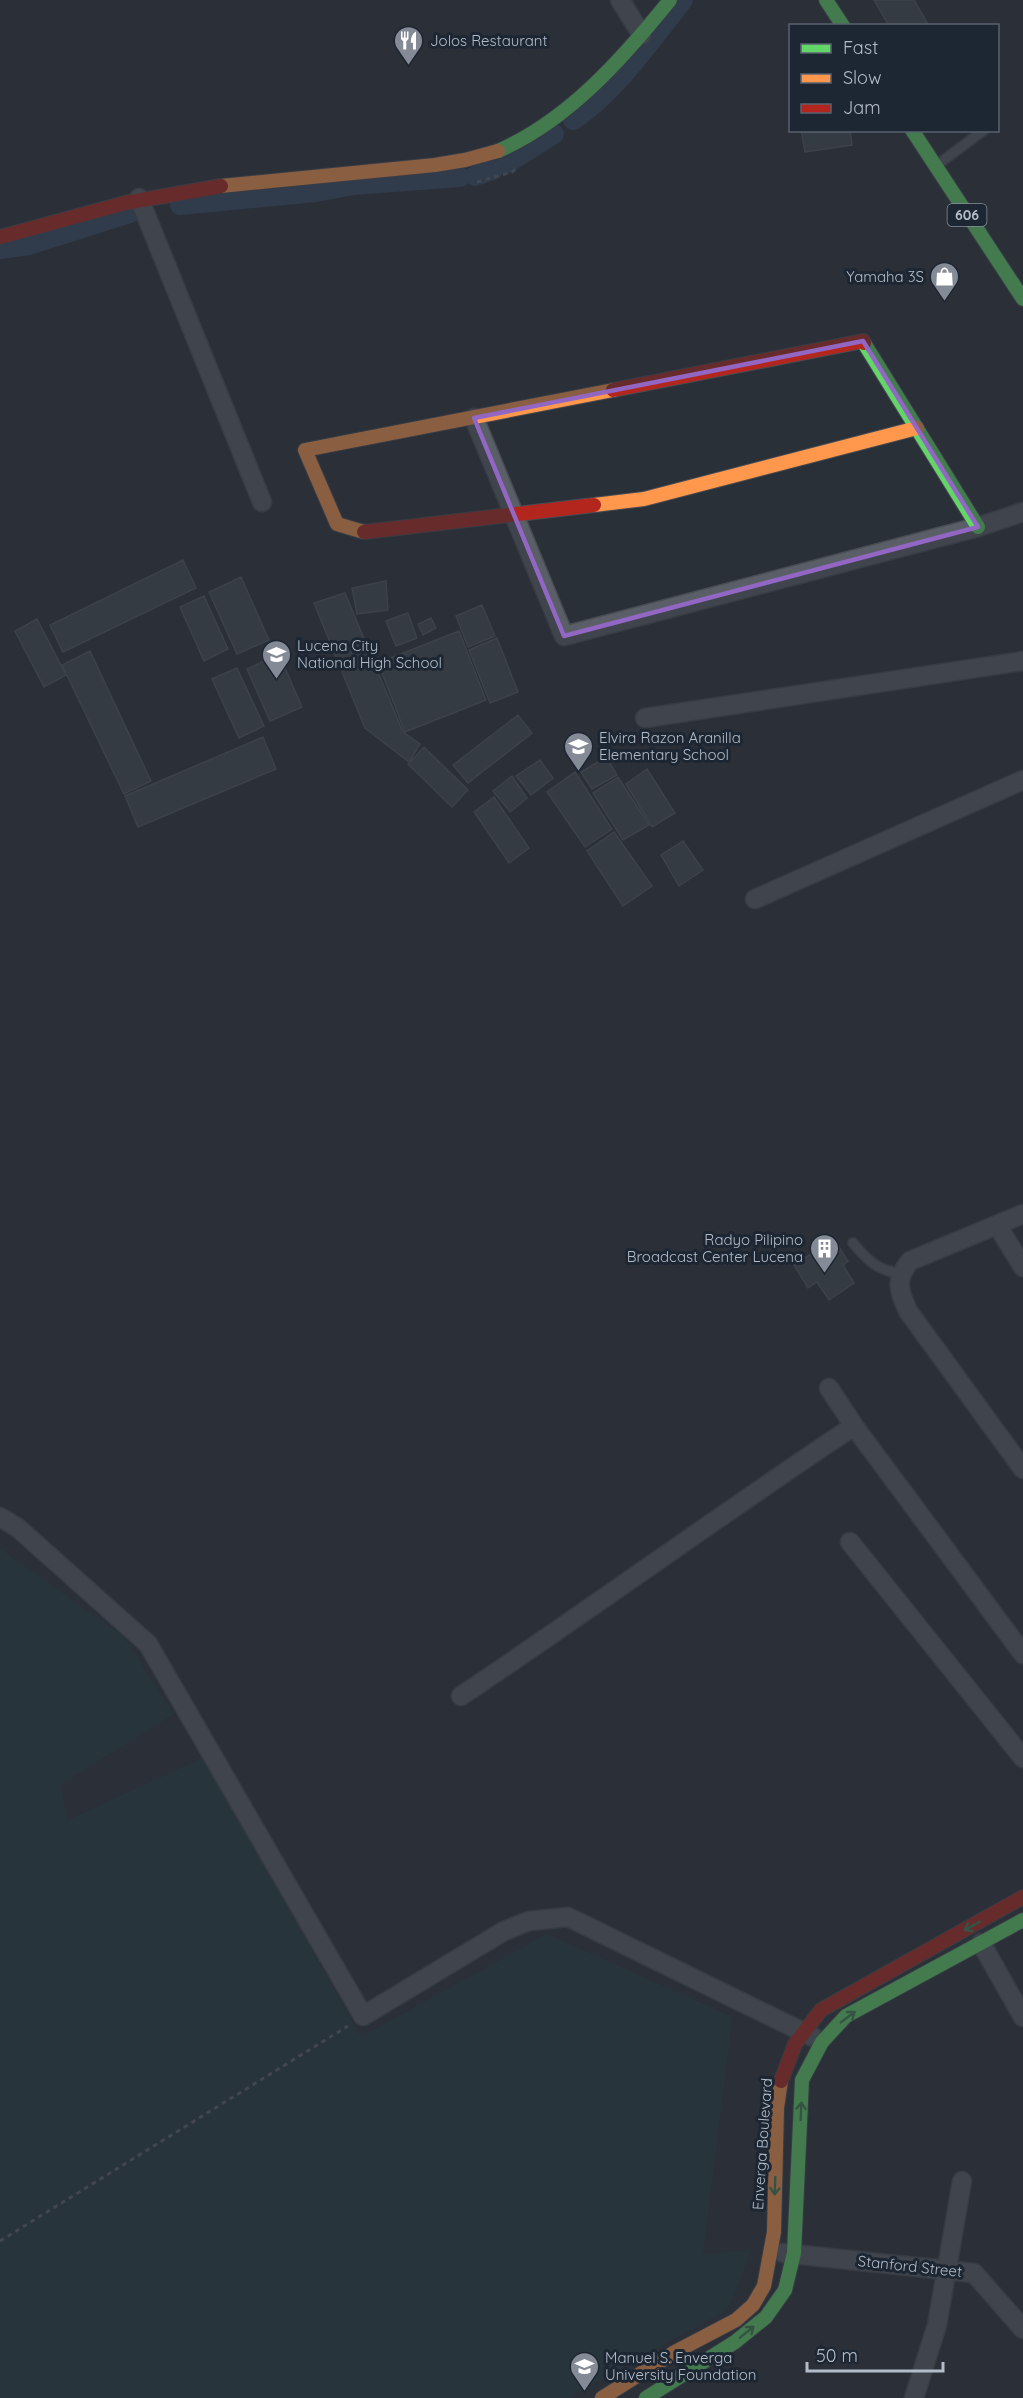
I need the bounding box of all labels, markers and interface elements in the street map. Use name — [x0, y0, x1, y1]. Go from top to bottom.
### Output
restaurant icon: Jolos Restaurant — [393, 24, 425, 66]
legend — [789, 24, 999, 132]
place label: Jolos Restaurant — [430, 31, 548, 50]
text: Fast — [843, 36, 878, 59]
text: Slow — [843, 66, 881, 89]
text: Jam — [843, 96, 881, 119]
road number: 606 — [948, 204, 986, 226]
shop icon: Yamaha 3S — [929, 260, 961, 302]
place label: Yamaha 3S — [846, 267, 924, 286]
place label: Lucena City National High School — [297, 636, 442, 672]
school or university icon: Lucena City National High School — [260, 638, 292, 680]
place label: Elvira Razon Aranilla Elementary School — [599, 728, 741, 764]
school or university icon: Elvira Razon Aranilla Elementary School — [562, 730, 594, 772]
place label: Radyo Pilipino Broadcast Center Lucena — [627, 1230, 803, 1266]
building icon: Radyo Pilipino Broadcast Center Lucena — [808, 1232, 840, 1274]
one-way arrow — [964, 1920, 981, 1932]
one-way arrow — [839, 2010, 855, 2023]
street label: Enverga Boulevard — [748, 2077, 776, 2211]
one-way arrow — [796, 2102, 807, 2122]
one-way arrow — [770, 2175, 781, 2195]
street label: Stanford Street — [857, 2251, 963, 2281]
one-way arrow — [739, 2325, 755, 2338]
scale bar — [807, 2335, 944, 2373]
text: 50 m — [816, 2344, 858, 2367]
place label: Manuel S. Enverga University Foundation — [605, 2348, 756, 2384]
school or university icon: Manuel S. Enverga University Foundation — [568, 2350, 600, 2392]

